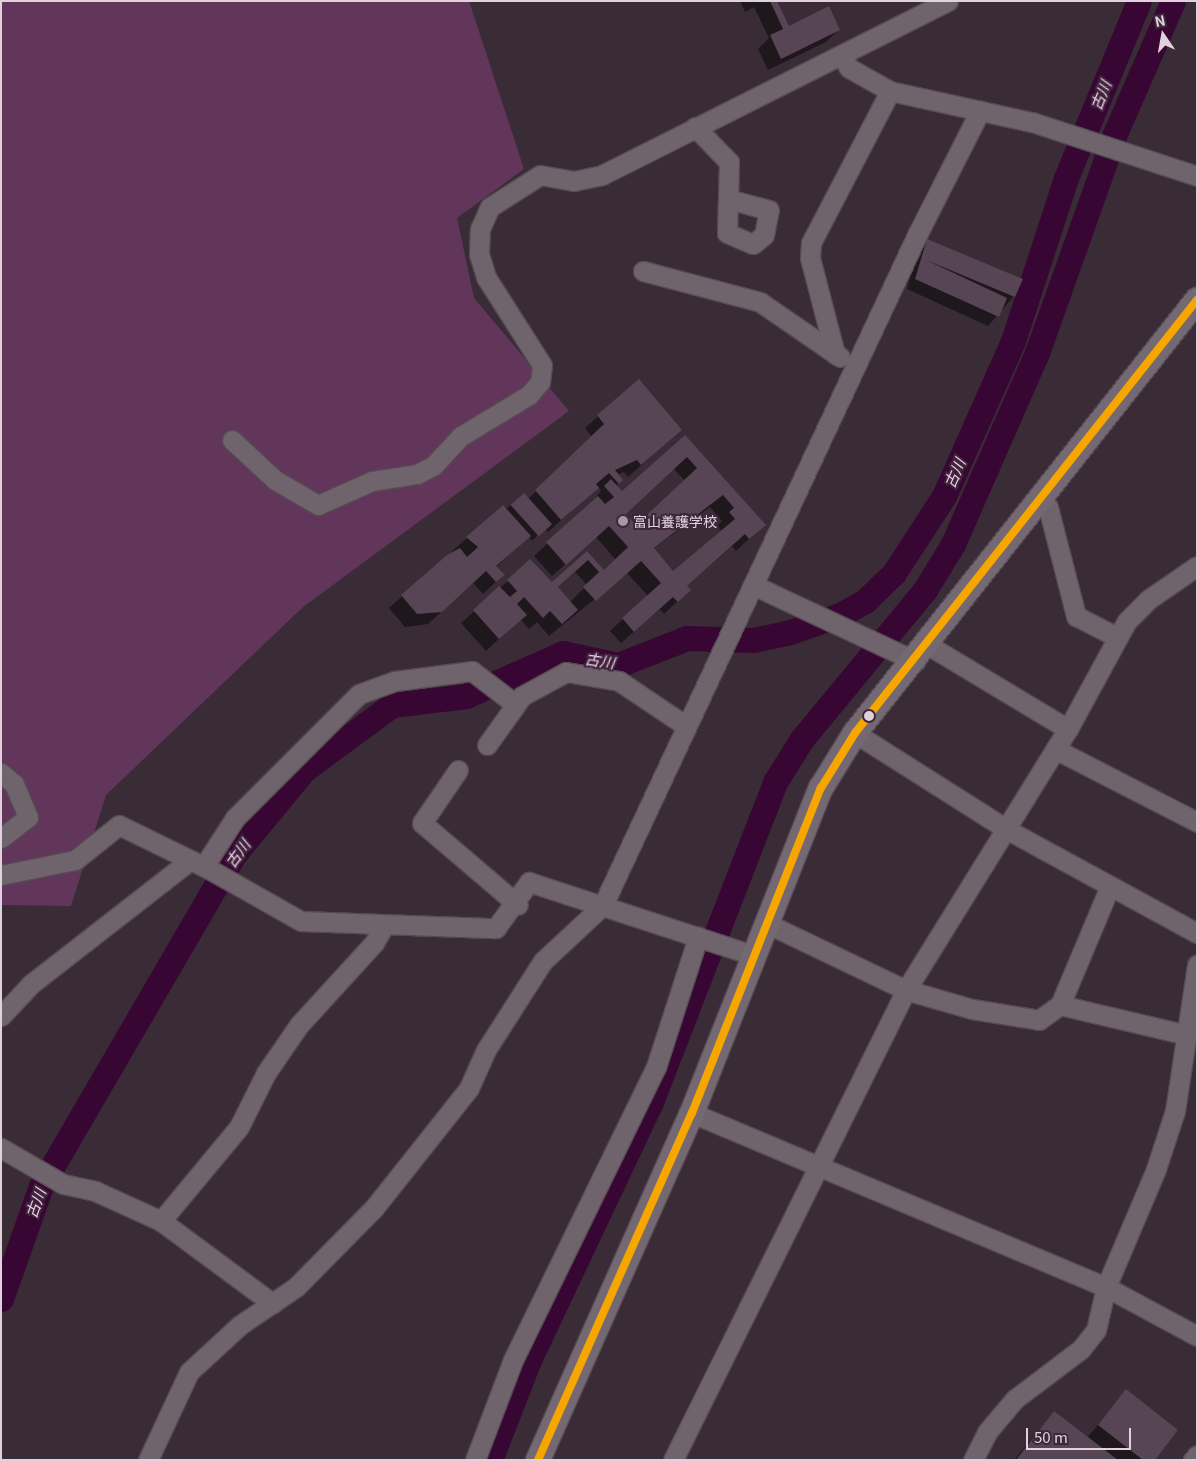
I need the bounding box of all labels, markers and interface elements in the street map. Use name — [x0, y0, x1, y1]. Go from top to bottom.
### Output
text: N — [1153, 9, 1167, 31]
north arrow — [1138, 10, 1188, 60]
water label: 古川 — [1086, 78, 1114, 112]
water label: 古川 — [940, 456, 968, 490]
place label: 富山養護学校 — [633, 513, 717, 529]
marker: 富山養護学校 — [617, 515, 629, 527]
water label: 古川 — [584, 649, 616, 671]
unlabelled marker — [864, 711, 874, 721]
water label: 古川 — [221, 836, 253, 870]
water label: 古川 — [21, 1186, 49, 1220]
scale bar — [1028, 1418, 1133, 1450]
text: 50 m — [1034, 1426, 1068, 1447]

